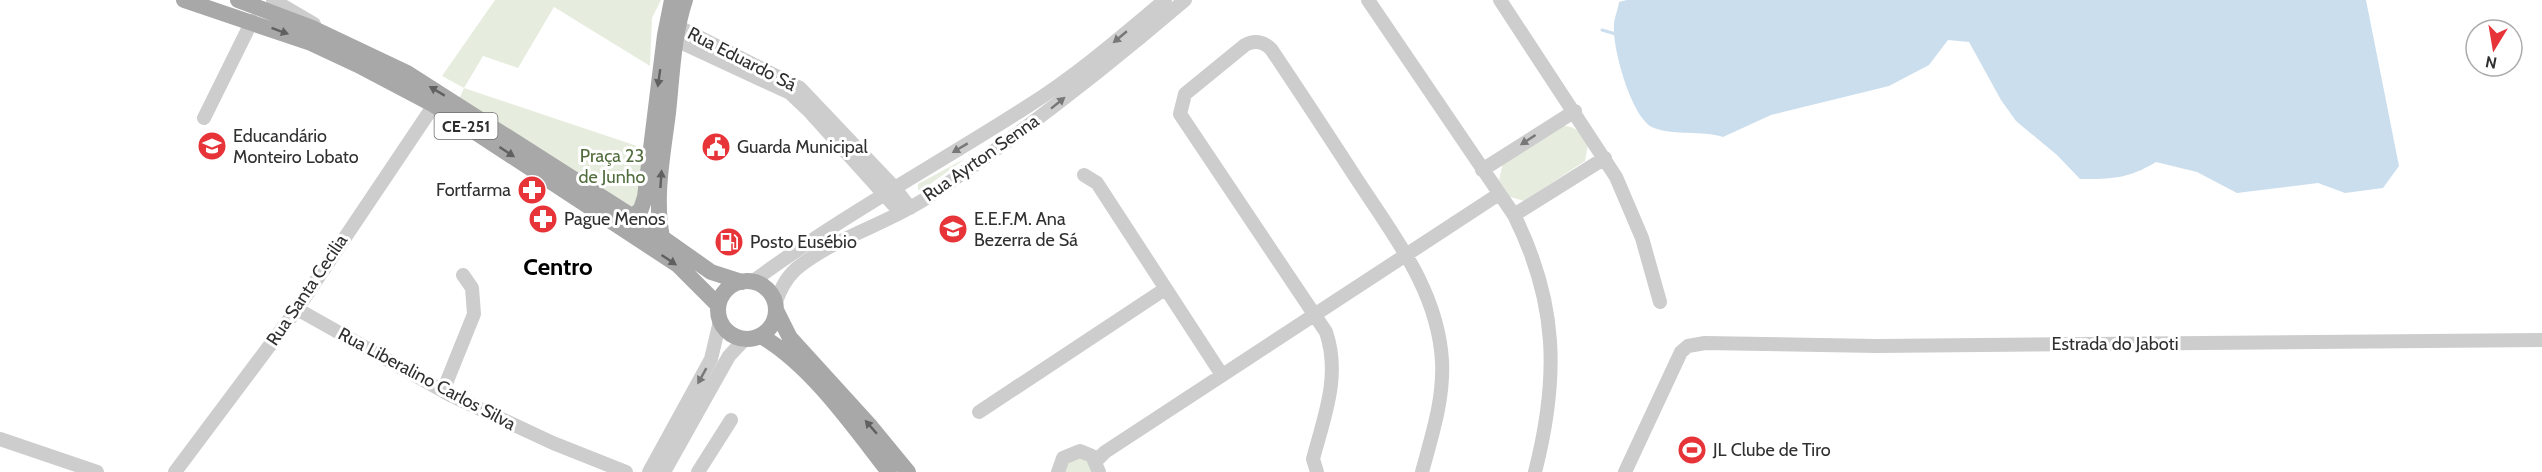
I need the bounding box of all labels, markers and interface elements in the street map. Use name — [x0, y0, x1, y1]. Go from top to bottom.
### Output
north arrow — [2464, 18, 2524, 78]
street label: Rua Eduardo Sá — [684, 22, 800, 96]
one-way arrow — [271, 27, 289, 37]
one-way arrow — [1112, 31, 1128, 44]
text: N — [2484, 52, 2499, 73]
one-way arrow — [654, 69, 663, 88]
one-way arrow — [429, 85, 445, 96]
one-way arrow — [1050, 97, 1066, 110]
street label: Rua Ayrton Senna — [919, 110, 1043, 206]
road number: CE-251 — [434, 113, 498, 139]
place label: Educandário Monteiro Lobato — [233, 125, 359, 168]
school or university icon: Educandário Monteiro Lobato — [196, 130, 228, 162]
public building icon: Guarda Municipal — [700, 131, 732, 163]
one-way arrow — [1520, 135, 1537, 146]
place label: Guarda Municipal — [737, 136, 869, 158]
one-way arrow — [952, 142, 968, 153]
park label: Praça 23 de Junho — [579, 145, 645, 188]
one-way arrow — [498, 147, 515, 158]
one-way arrow — [657, 169, 666, 188]
pharmacy icon: Fortfarma — [516, 174, 548, 206]
place label: Fortfarma — [436, 179, 511, 201]
pharmacy icon: Pague Menos — [527, 203, 559, 235]
place label: Pague Menos — [564, 208, 665, 230]
place label: E.E.F.M. Ana Bezerra de Sá — [974, 208, 1078, 251]
school or university icon: E.E.F.M. Ana Bezerra de Sá — [937, 213, 969, 245]
fuel station icon: Posto Eusébio — [713, 226, 745, 258]
street label: Rua Santa Cecilia — [262, 230, 352, 350]
place label: Posto Eusébio — [750, 231, 857, 253]
district label: Centro — [523, 252, 593, 281]
one-way arrow — [661, 254, 678, 265]
street label: Rua Liberalino Carlos Silva — [335, 323, 520, 435]
street label: Estrada do Jaboti — [2052, 333, 2178, 355]
one-way arrow — [697, 368, 707, 385]
one-way arrow — [865, 420, 878, 435]
sports icon: JL Clube de Tiro — [1676, 434, 1708, 466]
place label: JL Clube de Tiro — [1712, 439, 1831, 461]

